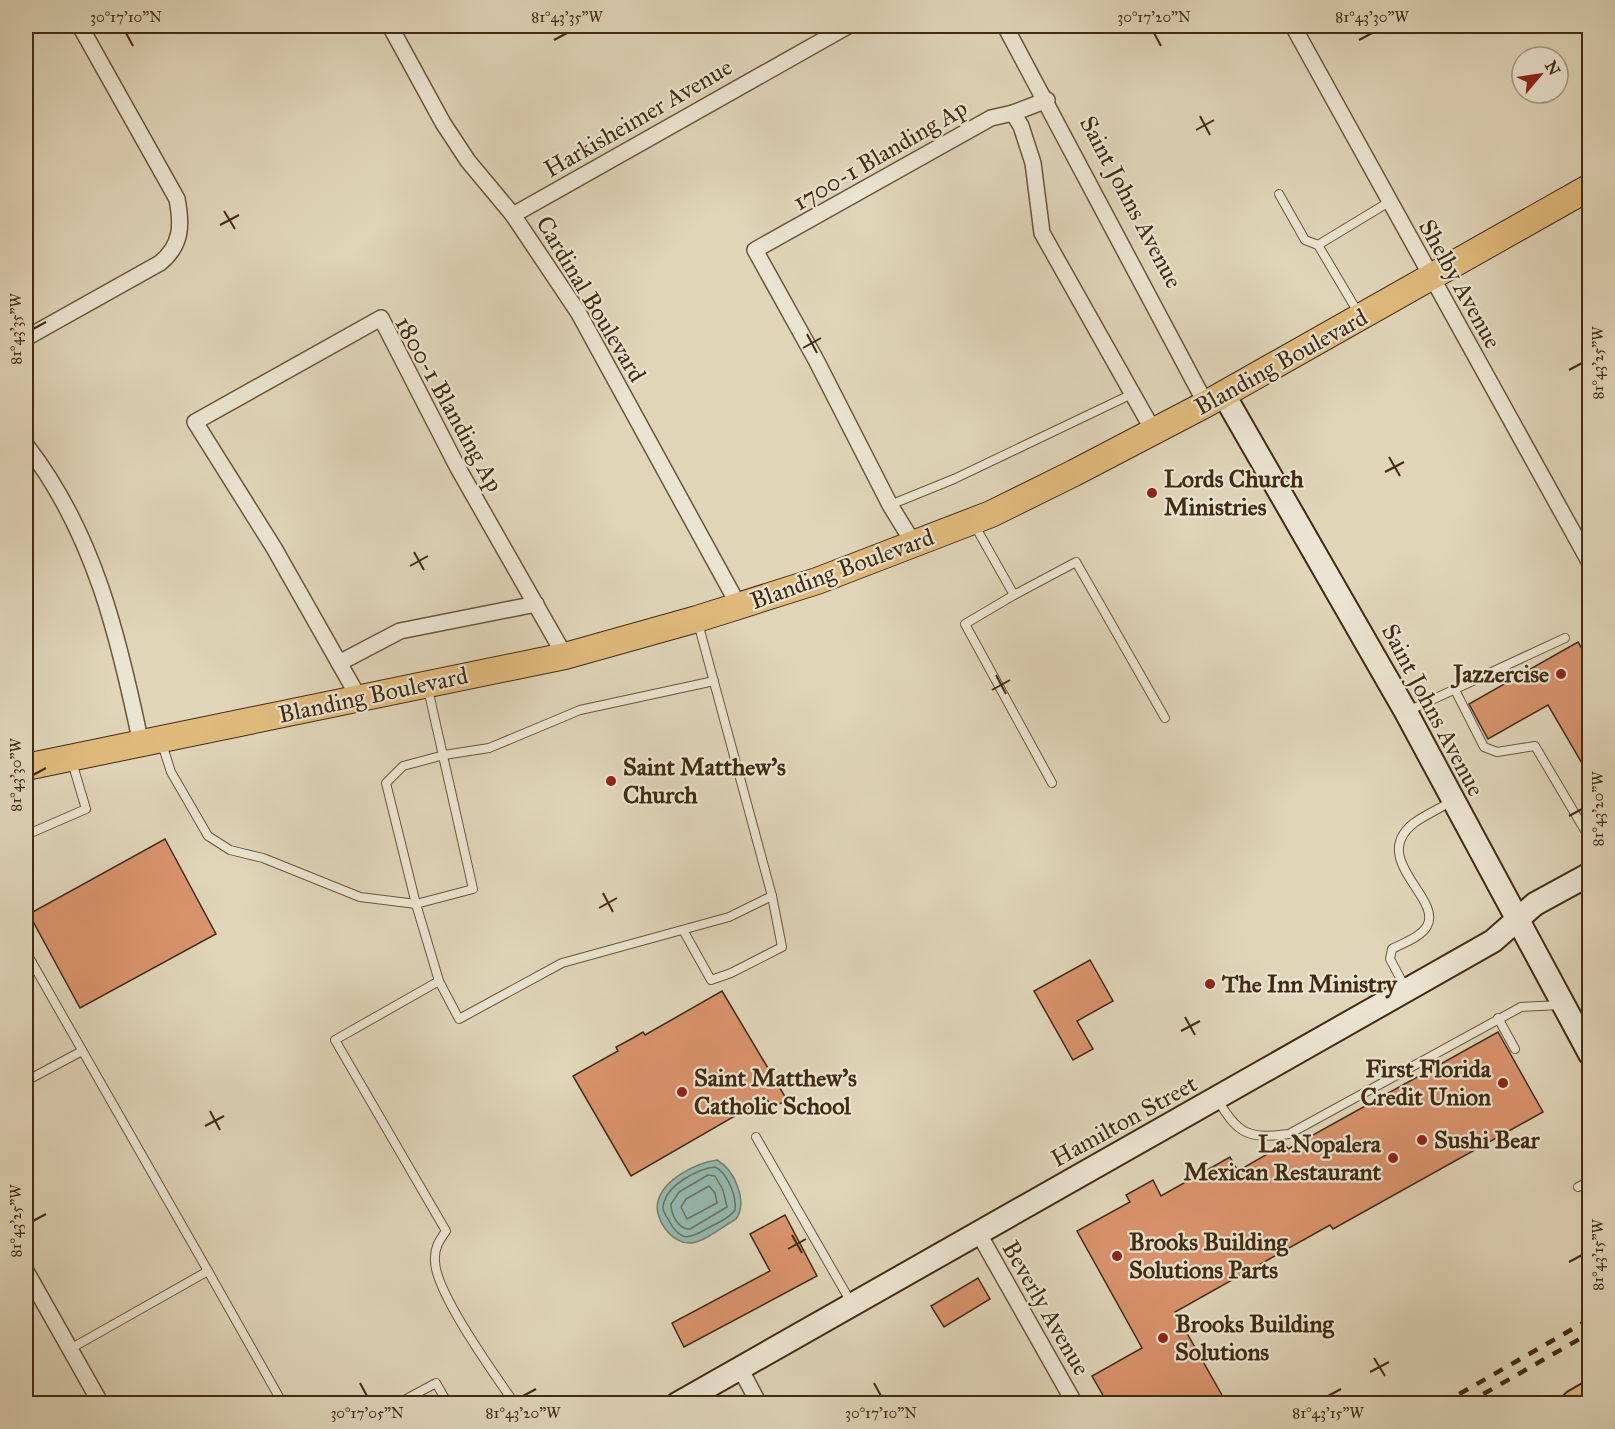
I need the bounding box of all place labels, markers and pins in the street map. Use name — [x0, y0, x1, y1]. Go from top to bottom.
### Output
place label: Lords Church Ministries — [1164, 464, 1304, 522]
marker: Lords Church Ministries — [1145, 486, 1159, 500]
place label: Jazzercise — [1450, 659, 1549, 689]
marker: Jazzercise — [1554, 667, 1568, 681]
place label: Saint Matthew's Church — [623, 752, 786, 810]
marker: Saint Matthew's Church — [604, 774, 618, 788]
place label: The Inn Ministry — [1221, 969, 1398, 999]
marker: The Inn Ministry — [1203, 977, 1217, 991]
place label: First Florida Credit Union — [1361, 1054, 1492, 1112]
place label: Saint Matthew's Catholic School — [694, 1063, 857, 1121]
marker: First Florida Credit Union — [1496, 1076, 1510, 1090]
marker: Saint Matthew's Catholic School — [675, 1085, 689, 1099]
place label: Sushi Bear — [1434, 1125, 1540, 1155]
place label: La Nopalera Mexican Restaurant — [1184, 1129, 1382, 1187]
marker: Sushi Bear — [1415, 1133, 1429, 1147]
marker: La Nopalera Mexican Restaurant — [1386, 1151, 1400, 1165]
place label: Brooks Building Solutions Parts — [1129, 1227, 1288, 1285]
marker: Brooks Building Solutions Parts — [1110, 1249, 1124, 1263]
place label: Brooks Building Solutions — [1175, 1309, 1334, 1367]
marker: Brooks Building Solutions — [1156, 1331, 1170, 1345]

